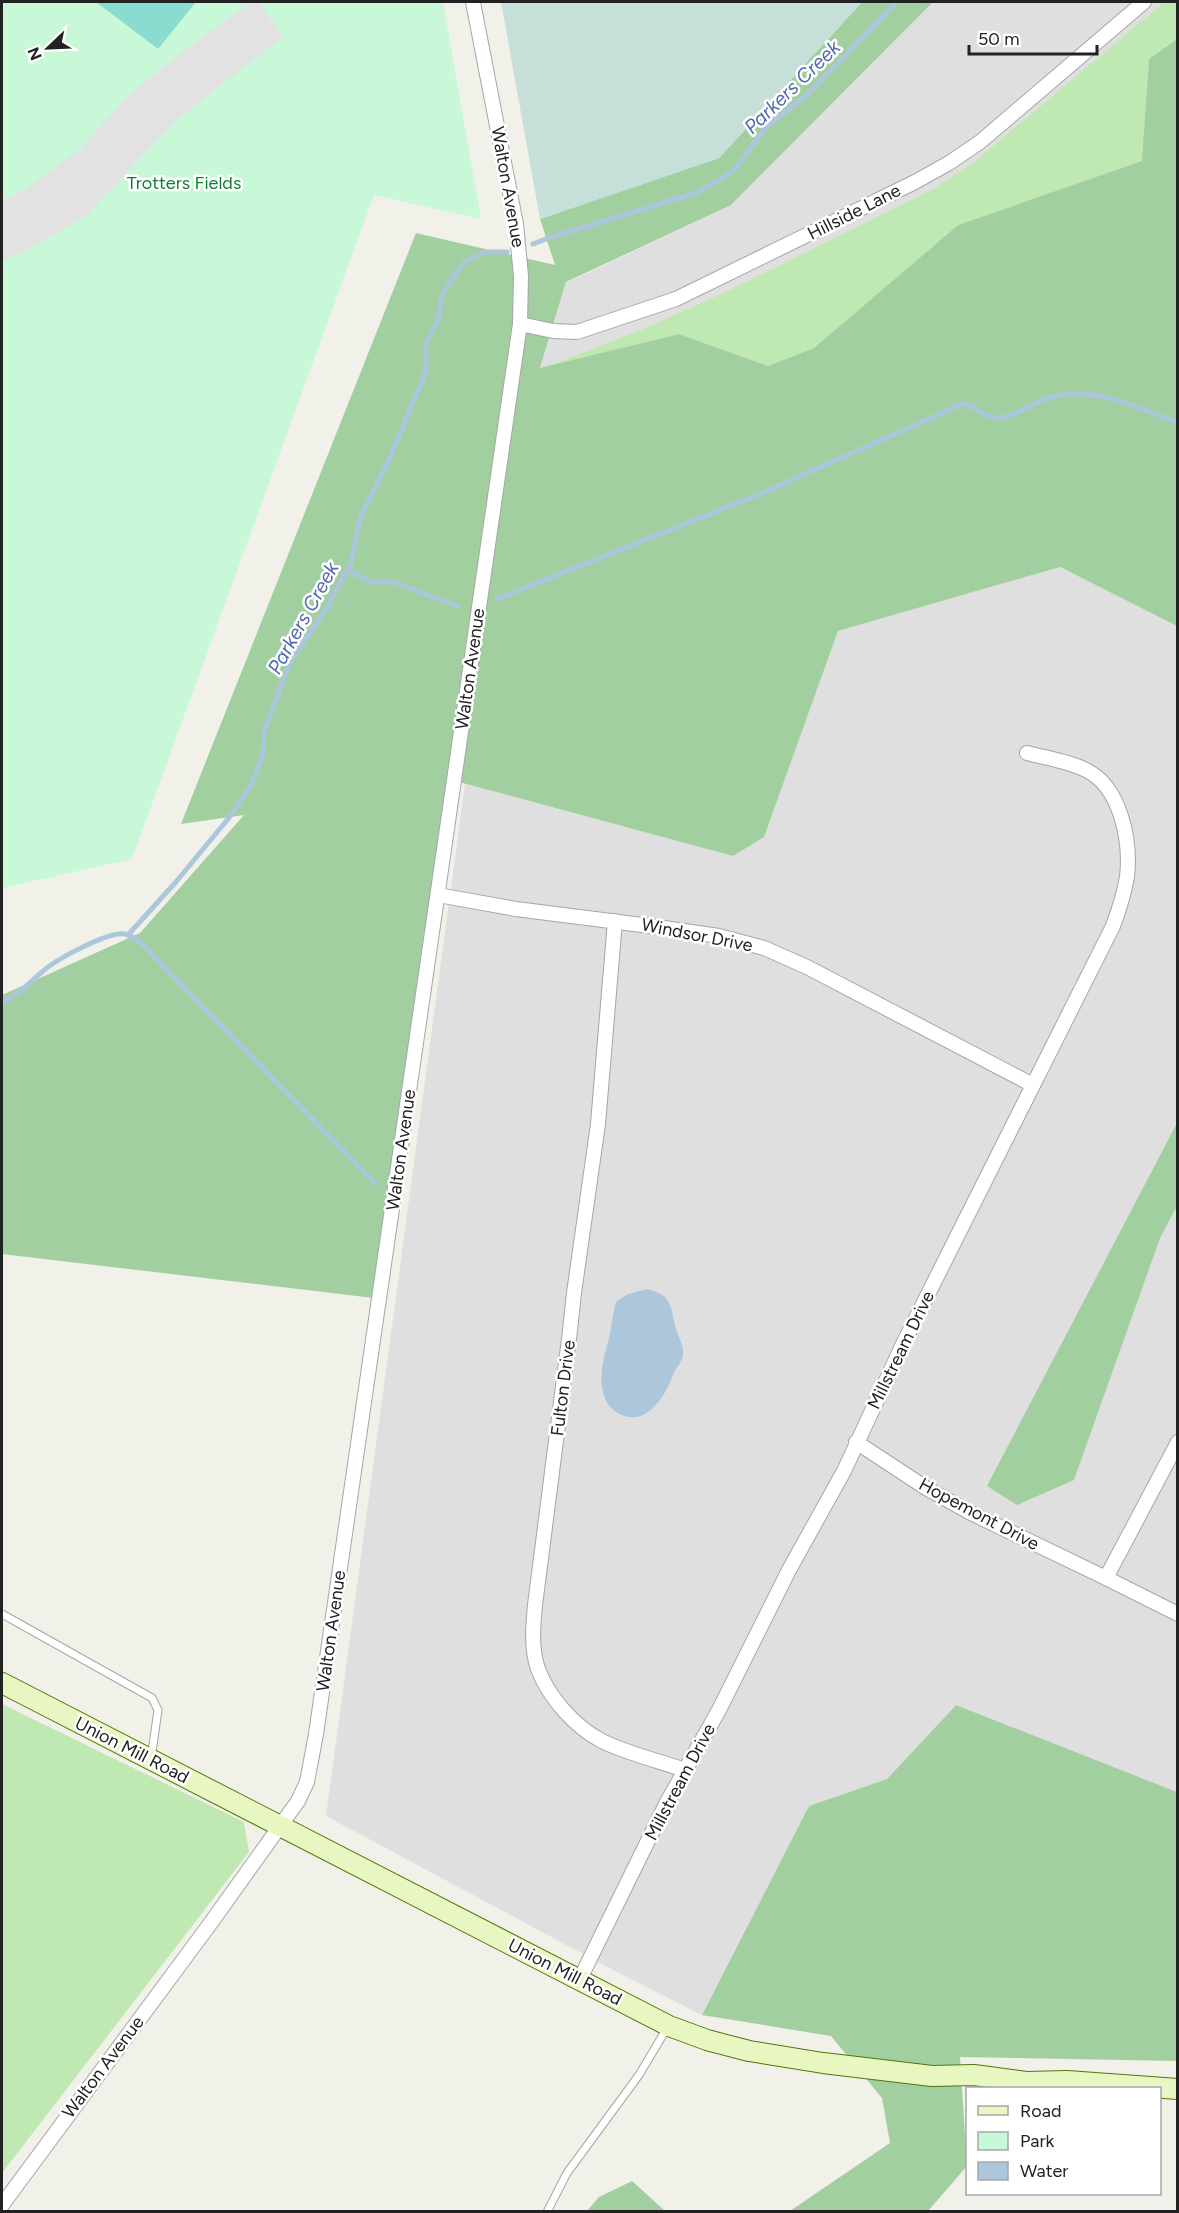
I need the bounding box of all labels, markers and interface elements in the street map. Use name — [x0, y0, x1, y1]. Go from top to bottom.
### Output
north arrow — [18, 18, 78, 78]
scale bar — [969, 18, 1096, 56]
text: 50 m — [978, 28, 1020, 50]
water label: Parkers Creek — [739, 34, 846, 139]
text: N — [23, 44, 46, 63]
street label: Walton Avenue — [487, 125, 529, 249]
park label: Trotters Fields — [127, 172, 241, 194]
street label: Hillside Lane — [804, 179, 904, 245]
water label: Parkers Creek — [262, 557, 344, 678]
street label: Walton Avenue — [451, 607, 489, 731]
street label: Windsor Drive — [639, 913, 755, 957]
street label: Walton Avenue — [382, 1088, 420, 1212]
street label: Millstream Drive — [863, 1287, 939, 1413]
street label: Fulton Drive — [546, 1338, 580, 1437]
street label: Hopemont Drive — [915, 1473, 1043, 1555]
street label: Walton Avenue — [312, 1569, 350, 1693]
street label: Union Mill Road — [71, 1712, 193, 1788]
street label: Millstream Drive — [640, 1720, 720, 1844]
street label: Union Mill Road — [504, 1934, 626, 2010]
street label: Walton Avenue — [57, 2011, 149, 2122]
legend — [966, 2087, 1161, 2195]
text: Road — [1020, 2100, 1061, 2122]
text: Park — [1020, 2130, 1055, 2152]
text: Water — [1020, 2160, 1068, 2182]

